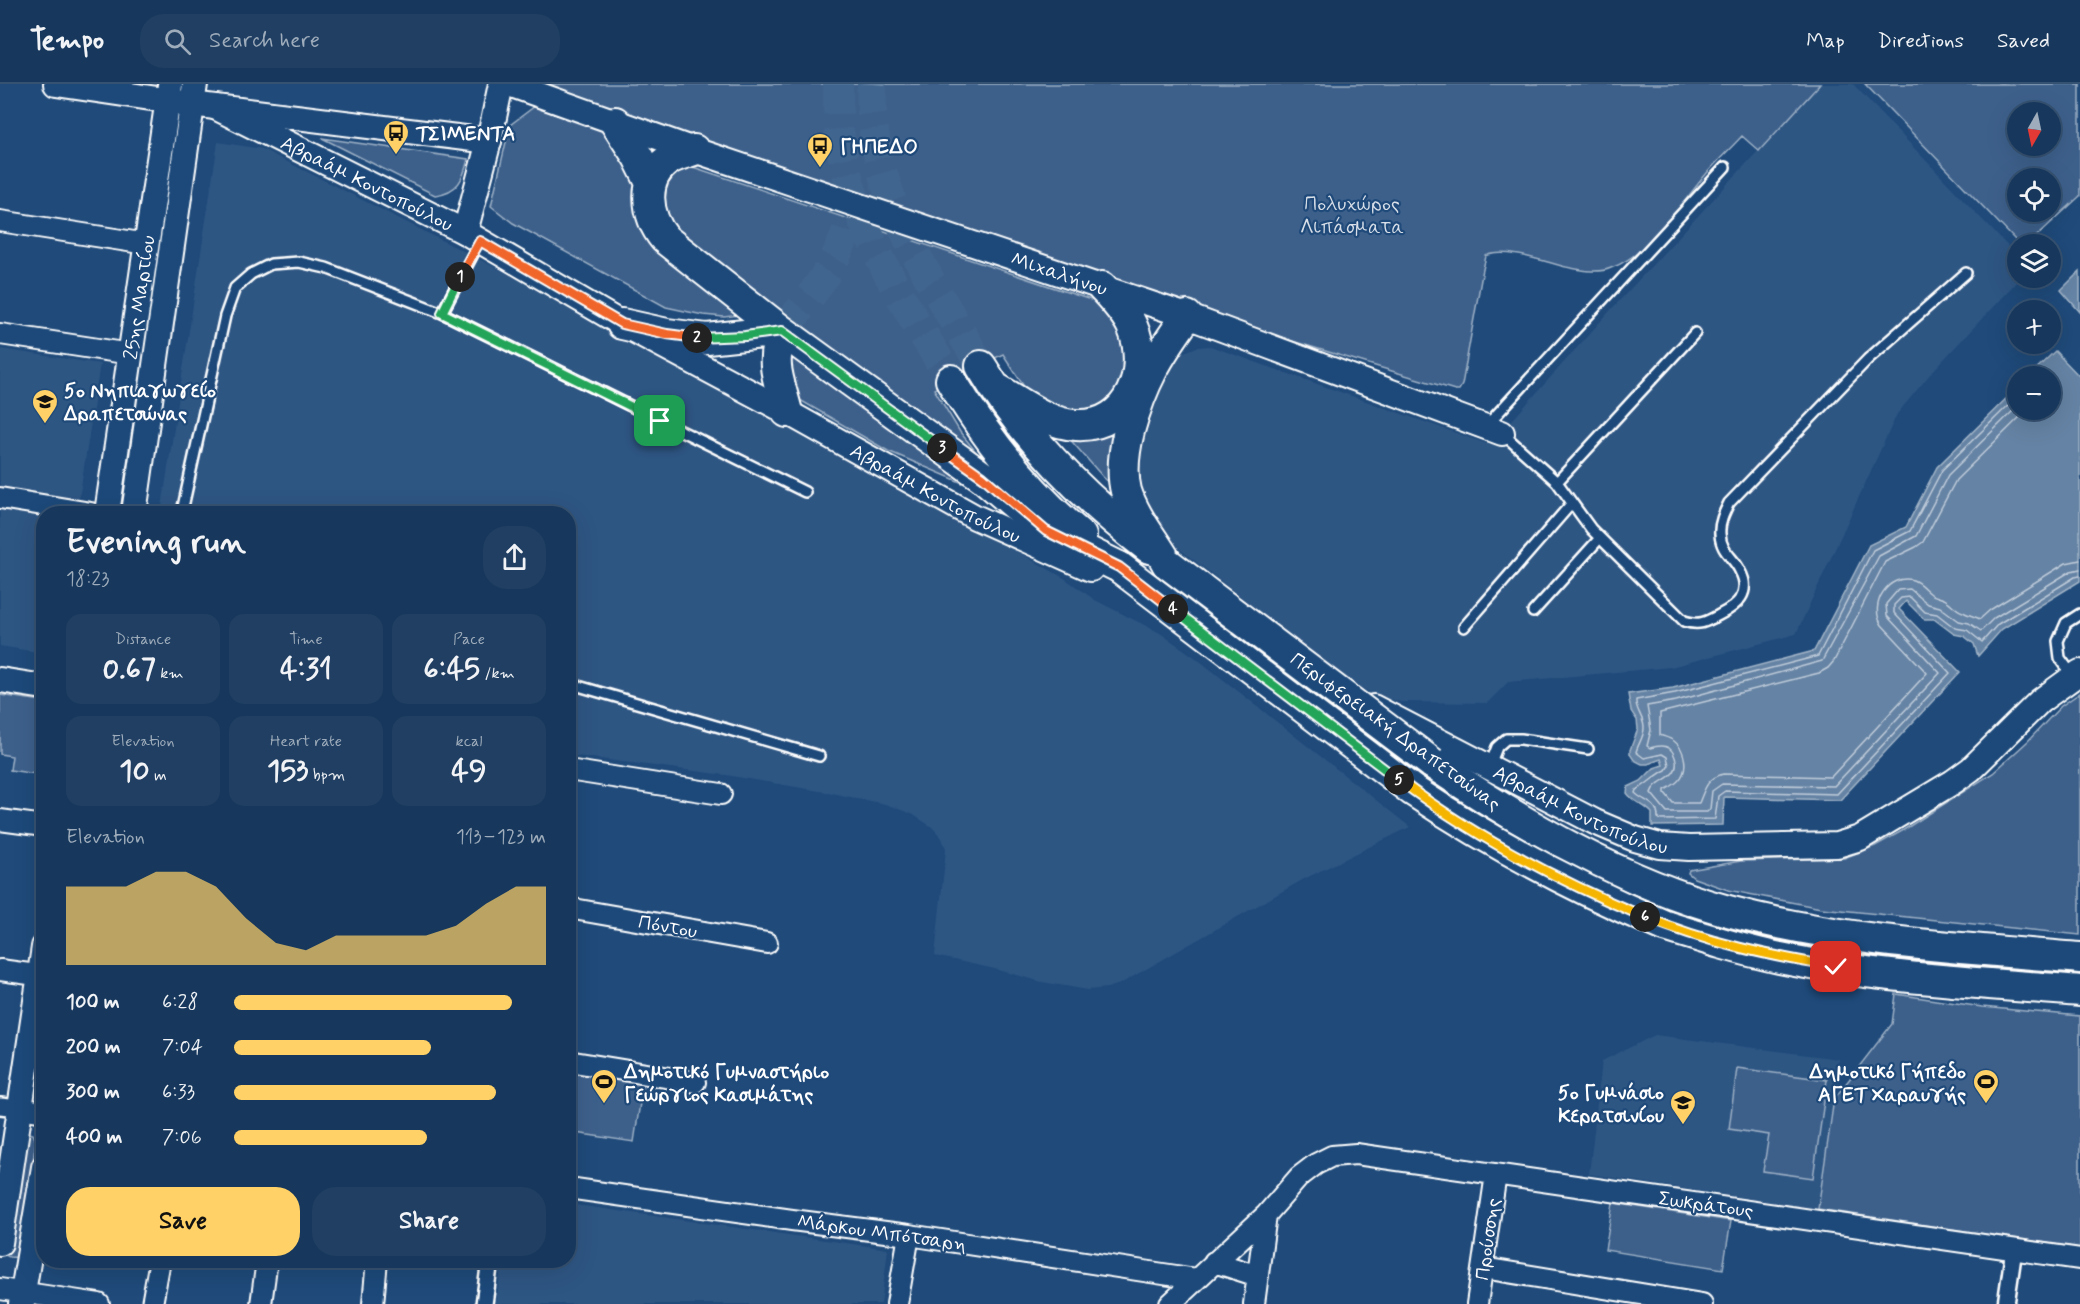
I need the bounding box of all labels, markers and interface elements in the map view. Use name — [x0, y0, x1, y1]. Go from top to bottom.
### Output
search box — [140, 14, 560, 68]
text: Tempo — [30, 23, 104, 60]
icon: search — [161, 25, 194, 58]
text: Search here — [209, 27, 320, 55]
text: Map — [1806, 27, 1845, 55]
text: Directions — [1878, 27, 1964, 55]
text: Saved — [1997, 27, 2050, 55]
north arrow — [2007, 102, 2061, 156]
map controls — [2007, 102, 2061, 420]
bus stop icon: ΤΣΙΜΕΝΤΑ — [381, 118, 411, 156]
place label: ΤΣΙΜΕΝΤΑ — [415, 121, 515, 148]
street label: Αβραάμ Κοντοπούλου — [276, 130, 457, 239]
bus stop icon: ΓΗΠΕΔΟ — [805, 131, 835, 169]
place label: ΓΗΠΕΔΟ — [840, 134, 918, 161]
button: locate — [2007, 168, 2061, 222]
park label: Πολυχώρος Λιπάσματα — [1300, 191, 1404, 241]
street label: 25ης Μαρτίου — [118, 233, 163, 362]
button: layers — [2007, 234, 2061, 288]
street label: Μιχαλήνου — [1007, 246, 1111, 303]
pin: 1 — [445, 262, 475, 292]
text: 1 — [456, 266, 464, 287]
button: + — [2007, 300, 2061, 354]
pin: 2 — [682, 323, 712, 353]
text: 2 — [693, 327, 701, 348]
button: − — [2007, 366, 2061, 420]
place label: 5ο Νηπιαγωγείο Δραπετσώνας — [63, 378, 216, 428]
school or university icon: 5ο Νηπιαγωγείο Δραπετσώνας — [30, 387, 60, 425]
pin — [634, 395, 685, 446]
icon: arrive — [643, 404, 676, 437]
pin: 3 — [927, 433, 957, 463]
text: 3 — [938, 437, 946, 458]
street label: Αβραάμ Κοντοπούλου — [845, 438, 1025, 551]
text: Evening run — [66, 521, 246, 565]
button: share — [483, 526, 546, 589]
text: 18:23 — [66, 566, 110, 593]
pin: 4 — [1158, 594, 1188, 624]
text: 4 — [1168, 598, 1178, 619]
text: Distance — [115, 629, 171, 650]
text: Time — [289, 629, 323, 650]
text: Pace — [453, 629, 485, 650]
street label: Περιφερειακή Δραπετσώνας — [1284, 647, 1506, 818]
text: 0.67 — [102, 650, 156, 689]
text: 4:31 — [280, 650, 332, 689]
text: 6:45 — [423, 650, 480, 689]
text: km — [156, 663, 184, 684]
text: /km — [480, 663, 515, 684]
text: Elevation — [112, 731, 175, 752]
text: Heart rate — [270, 731, 342, 752]
text: kcal — [456, 731, 482, 752]
text: 10 — [119, 752, 150, 791]
text: 153 — [267, 752, 309, 791]
text: 49 — [451, 752, 487, 791]
street label: Αβραάμ Κοντοπούλου — [1488, 759, 1668, 861]
text: m — [150, 765, 167, 786]
text: bpm — [309, 765, 345, 786]
pin: 5 — [1384, 765, 1414, 795]
text: 5 — [1394, 769, 1404, 790]
text: Elevation — [66, 824, 145, 851]
text: 113–123 m — [456, 824, 546, 851]
pin: 6 — [1630, 902, 1660, 932]
text: 6 — [1641, 906, 1649, 927]
street label: Πόντου — [636, 909, 699, 946]
pin — [1810, 941, 1861, 992]
icon: check — [1819, 950, 1852, 983]
text: 100 m — [66, 989, 120, 1016]
text: 6:28 — [162, 989, 198, 1016]
text: 200 m — [66, 1034, 121, 1061]
text: 7:04 — [162, 1034, 203, 1061]
place label: Δημοτικό Γυμναστήριο Γεώργιος Κασιμάτης — [623, 1059, 829, 1109]
place label: Δημοτικό Γήπεδο ΑΓΕΤ Χαραυγής — [1809, 1059, 1966, 1109]
sports icon: Δημοτικό Γυμναστήριο Γεώργιος Κασιμάτης — [589, 1067, 619, 1105]
sports icon: Δημοτικό Γήπεδο ΑΓΕΤ Χαραυγής — [1971, 1067, 2001, 1105]
text: 300 m — [66, 1079, 120, 1106]
text: 6:33 — [162, 1079, 195, 1106]
place label: 5ο Γυμνάσιο Κερατσινίου — [1558, 1080, 1664, 1130]
school or university icon: 5ο Γυμνάσιο Κερατσινίου — [1668, 1088, 1698, 1126]
text: 400 m — [66, 1124, 122, 1151]
text: 7:06 — [162, 1124, 202, 1151]
street label: Σωκράτους — [1657, 1185, 1755, 1226]
button: Save — [66, 1187, 300, 1256]
button: Share — [312, 1187, 546, 1256]
street label: Προύσσης — [1469, 1196, 1508, 1282]
street label: Μάρκου Μπότσαρη — [795, 1208, 968, 1259]

